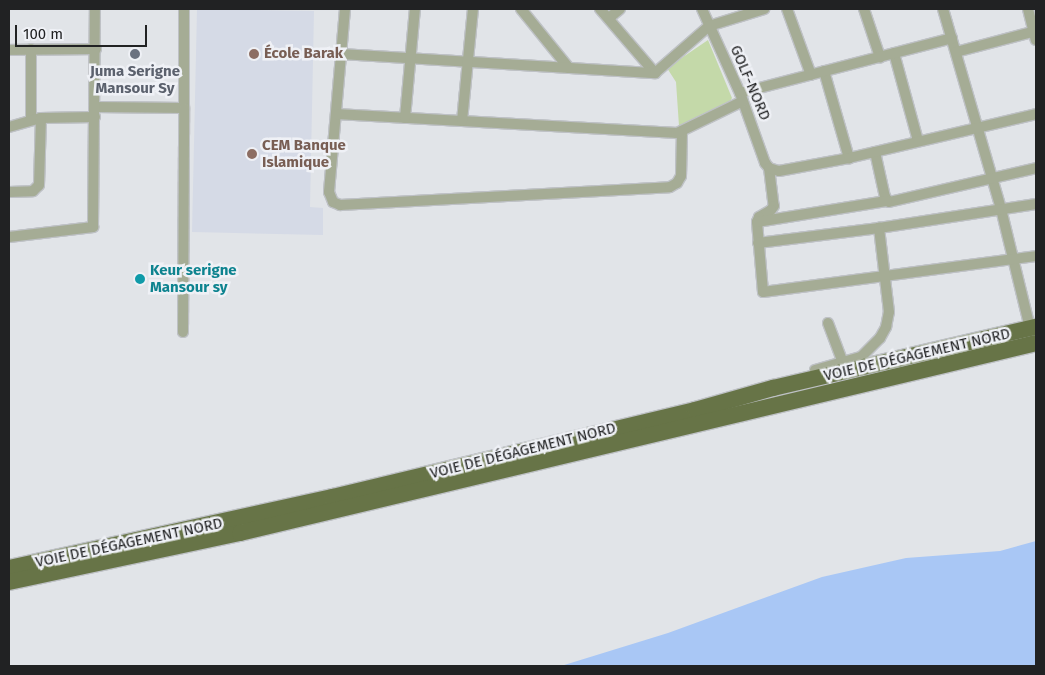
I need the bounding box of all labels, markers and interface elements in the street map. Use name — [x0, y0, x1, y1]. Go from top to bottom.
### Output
scale bar — [18, 15, 150, 47]
text: 100 m — [23, 25, 63, 43]
street label: GOLF-NORD — [726, 43, 774, 123]
place label: École Barak — [264, 45, 343, 63]
marker: Juma Serigne Mansour Sy — [129, 48, 141, 60]
marker: École Barak — [248, 48, 260, 60]
place label: Juma Serigne Mansour Sy — [90, 62, 180, 97]
place label: CEM Banque Islamique — [262, 136, 346, 171]
marker: CEM Banque Islamique — [246, 148, 258, 160]
place label: Keur serigne Mansour sy — [150, 261, 237, 296]
marker: Keur serigne Mansour sy — [134, 273, 146, 285]
street label: VOIE DE DÉGAGEMENT NORD — [822, 325, 1012, 385]
street label: VOIE DE DÉGAGEMENT NORD — [428, 419, 618, 483]
street label: VOIE DE DÉGAGEMENT NORD — [34, 514, 224, 572]

